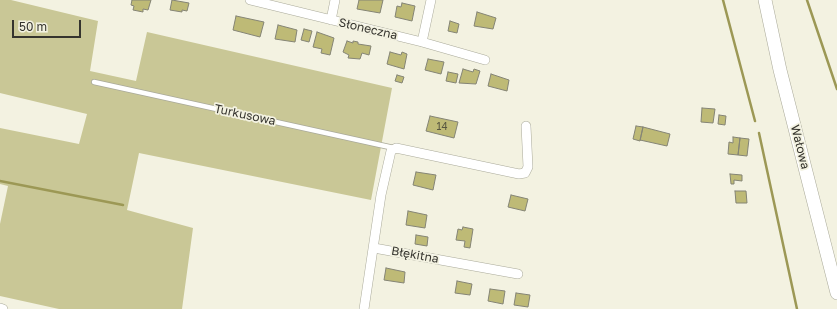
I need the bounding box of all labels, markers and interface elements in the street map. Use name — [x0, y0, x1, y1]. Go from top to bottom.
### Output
scale bar — [14, 12, 83, 38]
street label: Słoneczna — [337, 15, 399, 43]
text: 50 m — [19, 19, 47, 34]
street label: Turkusowa — [213, 102, 277, 128]
house number: 14 — [437, 121, 447, 133]
street label: Wałowa — [788, 123, 812, 171]
street label: Błękitna — [390, 244, 440, 266]

